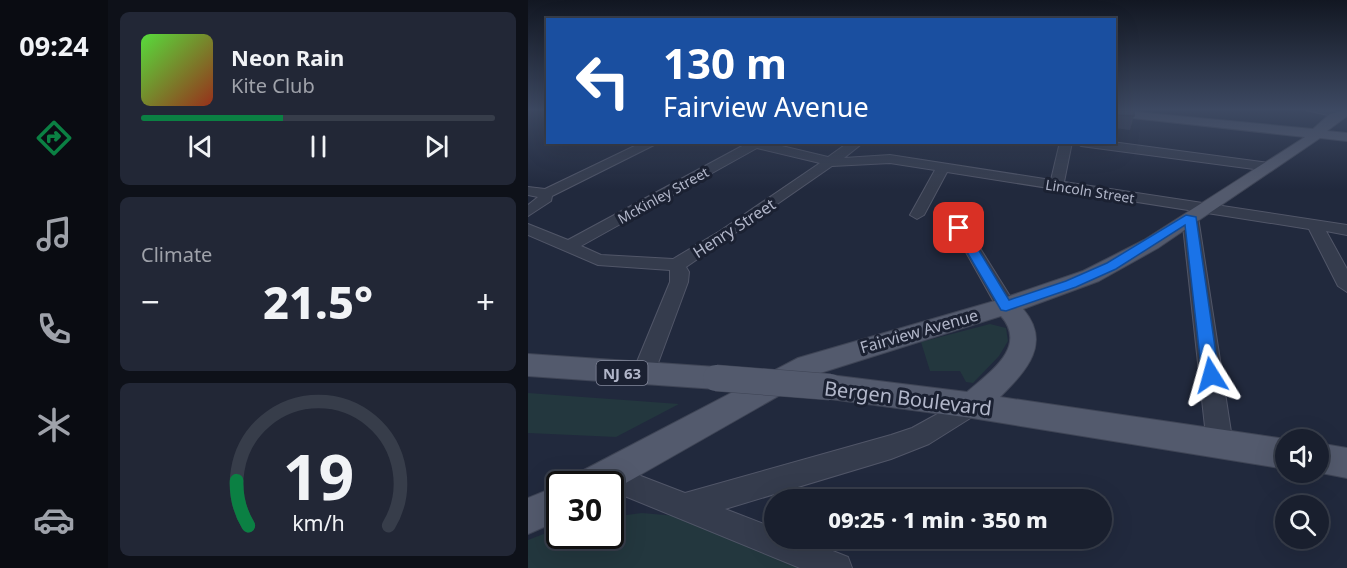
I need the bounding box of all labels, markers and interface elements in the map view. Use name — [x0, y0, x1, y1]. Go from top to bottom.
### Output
text: 09:24 — [19, 27, 89, 64]
text: 130 m — [663, 34, 787, 91]
text: Neon Rain — [231, 42, 344, 72]
icon: left — [564, 42, 642, 120]
text: Kite Club — [231, 72, 315, 99]
text: Fairview Avenue — [663, 88, 869, 125]
icon: directions — [33, 117, 75, 159]
icon: previous — [184, 130, 217, 163]
icon: pause — [302, 130, 335, 163]
icon: next — [420, 130, 453, 163]
street label: McKinley Street — [614, 162, 712, 228]
street label: Lincoln Street — [1044, 175, 1136, 207]
street label: Henry Street — [688, 193, 780, 263]
pin — [933, 202, 984, 253]
icon: arrive — [942, 211, 975, 244]
icon: music — [33, 213, 75, 255]
text: Climate — [141, 241, 212, 268]
text: 21.5° — [263, 271, 373, 332]
text: − — [141, 279, 160, 324]
text: + — [476, 279, 495, 324]
street label: Fairview Avenue — [857, 304, 981, 358]
icon: phone — [33, 308, 75, 350]
position arrow — [1179, 343, 1243, 407]
road number: NJ 63 — [596, 361, 647, 385]
street label: Bergen Boulevard — [823, 374, 993, 422]
icon: climate — [33, 404, 75, 446]
map controls — [1275, 429, 1329, 549]
button: sound — [1275, 429, 1329, 483]
text: 19 — [282, 434, 354, 519]
speed limit sign: 30 — [546, 471, 624, 549]
button: search — [1275, 495, 1329, 549]
icon: car — [33, 499, 75, 541]
text: 09:25 · 1 min · 350 m — [828, 504, 1048, 534]
text: km/h — [292, 509, 344, 538]

